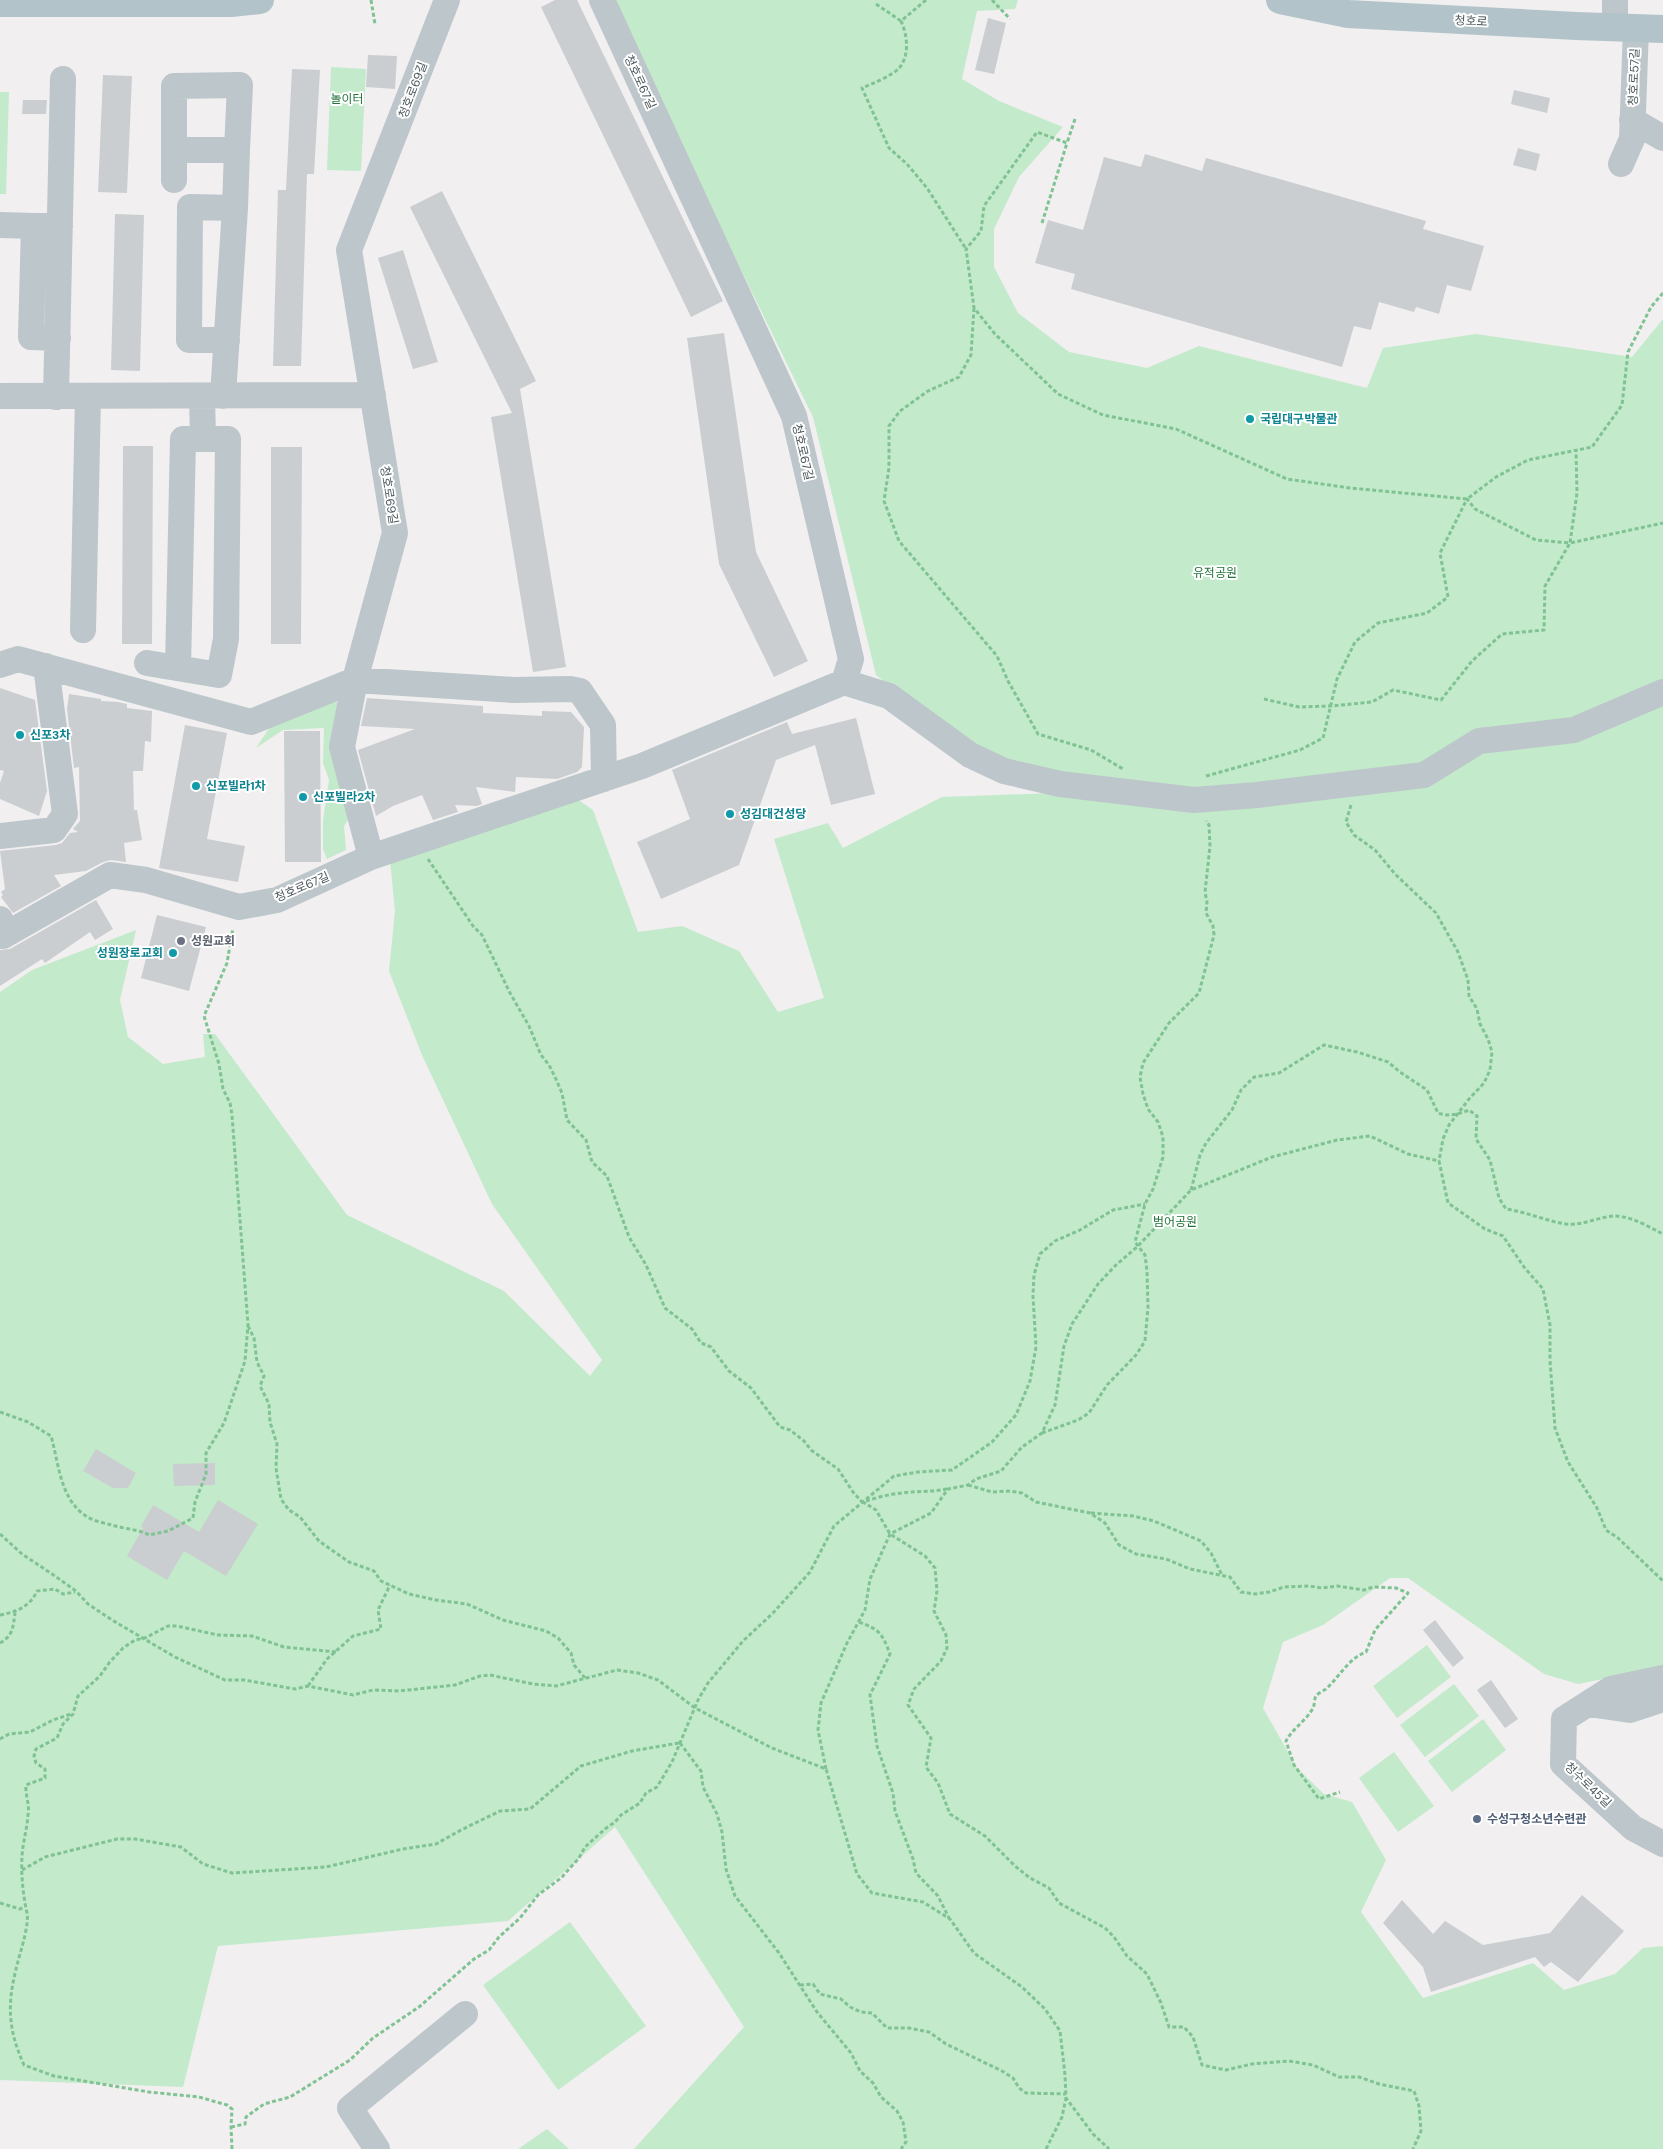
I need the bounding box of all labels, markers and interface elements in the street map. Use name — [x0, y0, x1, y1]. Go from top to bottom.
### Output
street label: 청호로 — [1454, 12, 1488, 30]
street label: 청호로57길 — [1625, 48, 1643, 106]
street label: 청호로67길 — [621, 52, 659, 112]
street label: 청호로69길 — [395, 60, 431, 120]
park label: 놀이터 — [330, 91, 364, 107]
place label: 국립대구박물관 — [1260, 411, 1337, 427]
marker: 국립대구박물관 — [1244, 413, 1256, 425]
street label: 청호로67길 — [789, 422, 817, 482]
street label: 청호로69길 — [376, 465, 402, 525]
park label: 유적공원 — [1193, 565, 1237, 581]
place label: 신포3차 — [30, 727, 70, 743]
marker: 신포3차 — [14, 729, 26, 741]
place label: 신포빌라1차 — [206, 778, 266, 794]
marker: 신포빌라1차 — [190, 780, 202, 792]
place label: 신포빌라2차 — [313, 789, 375, 805]
marker: 신포빌라2차 — [297, 791, 309, 803]
place label: 성김대건성당 — [740, 806, 806, 822]
marker: 성김대건성당 — [724, 808, 736, 820]
street label: 청호로67길 — [272, 868, 332, 906]
place label: 성원교회 — [191, 933, 235, 949]
marker: 성원교회 — [175, 935, 187, 947]
place label: 성원장로교회 — [97, 945, 163, 961]
marker: 성원장로교회 — [167, 947, 179, 959]
park label: 범어공원 — [1153, 1214, 1197, 1230]
street label: 청수로45길 — [1561, 1759, 1615, 1811]
place label: 수성구청소년수련관 — [1487, 1811, 1586, 1827]
marker: 수성구청소년수련관 — [1471, 1813, 1483, 1825]

